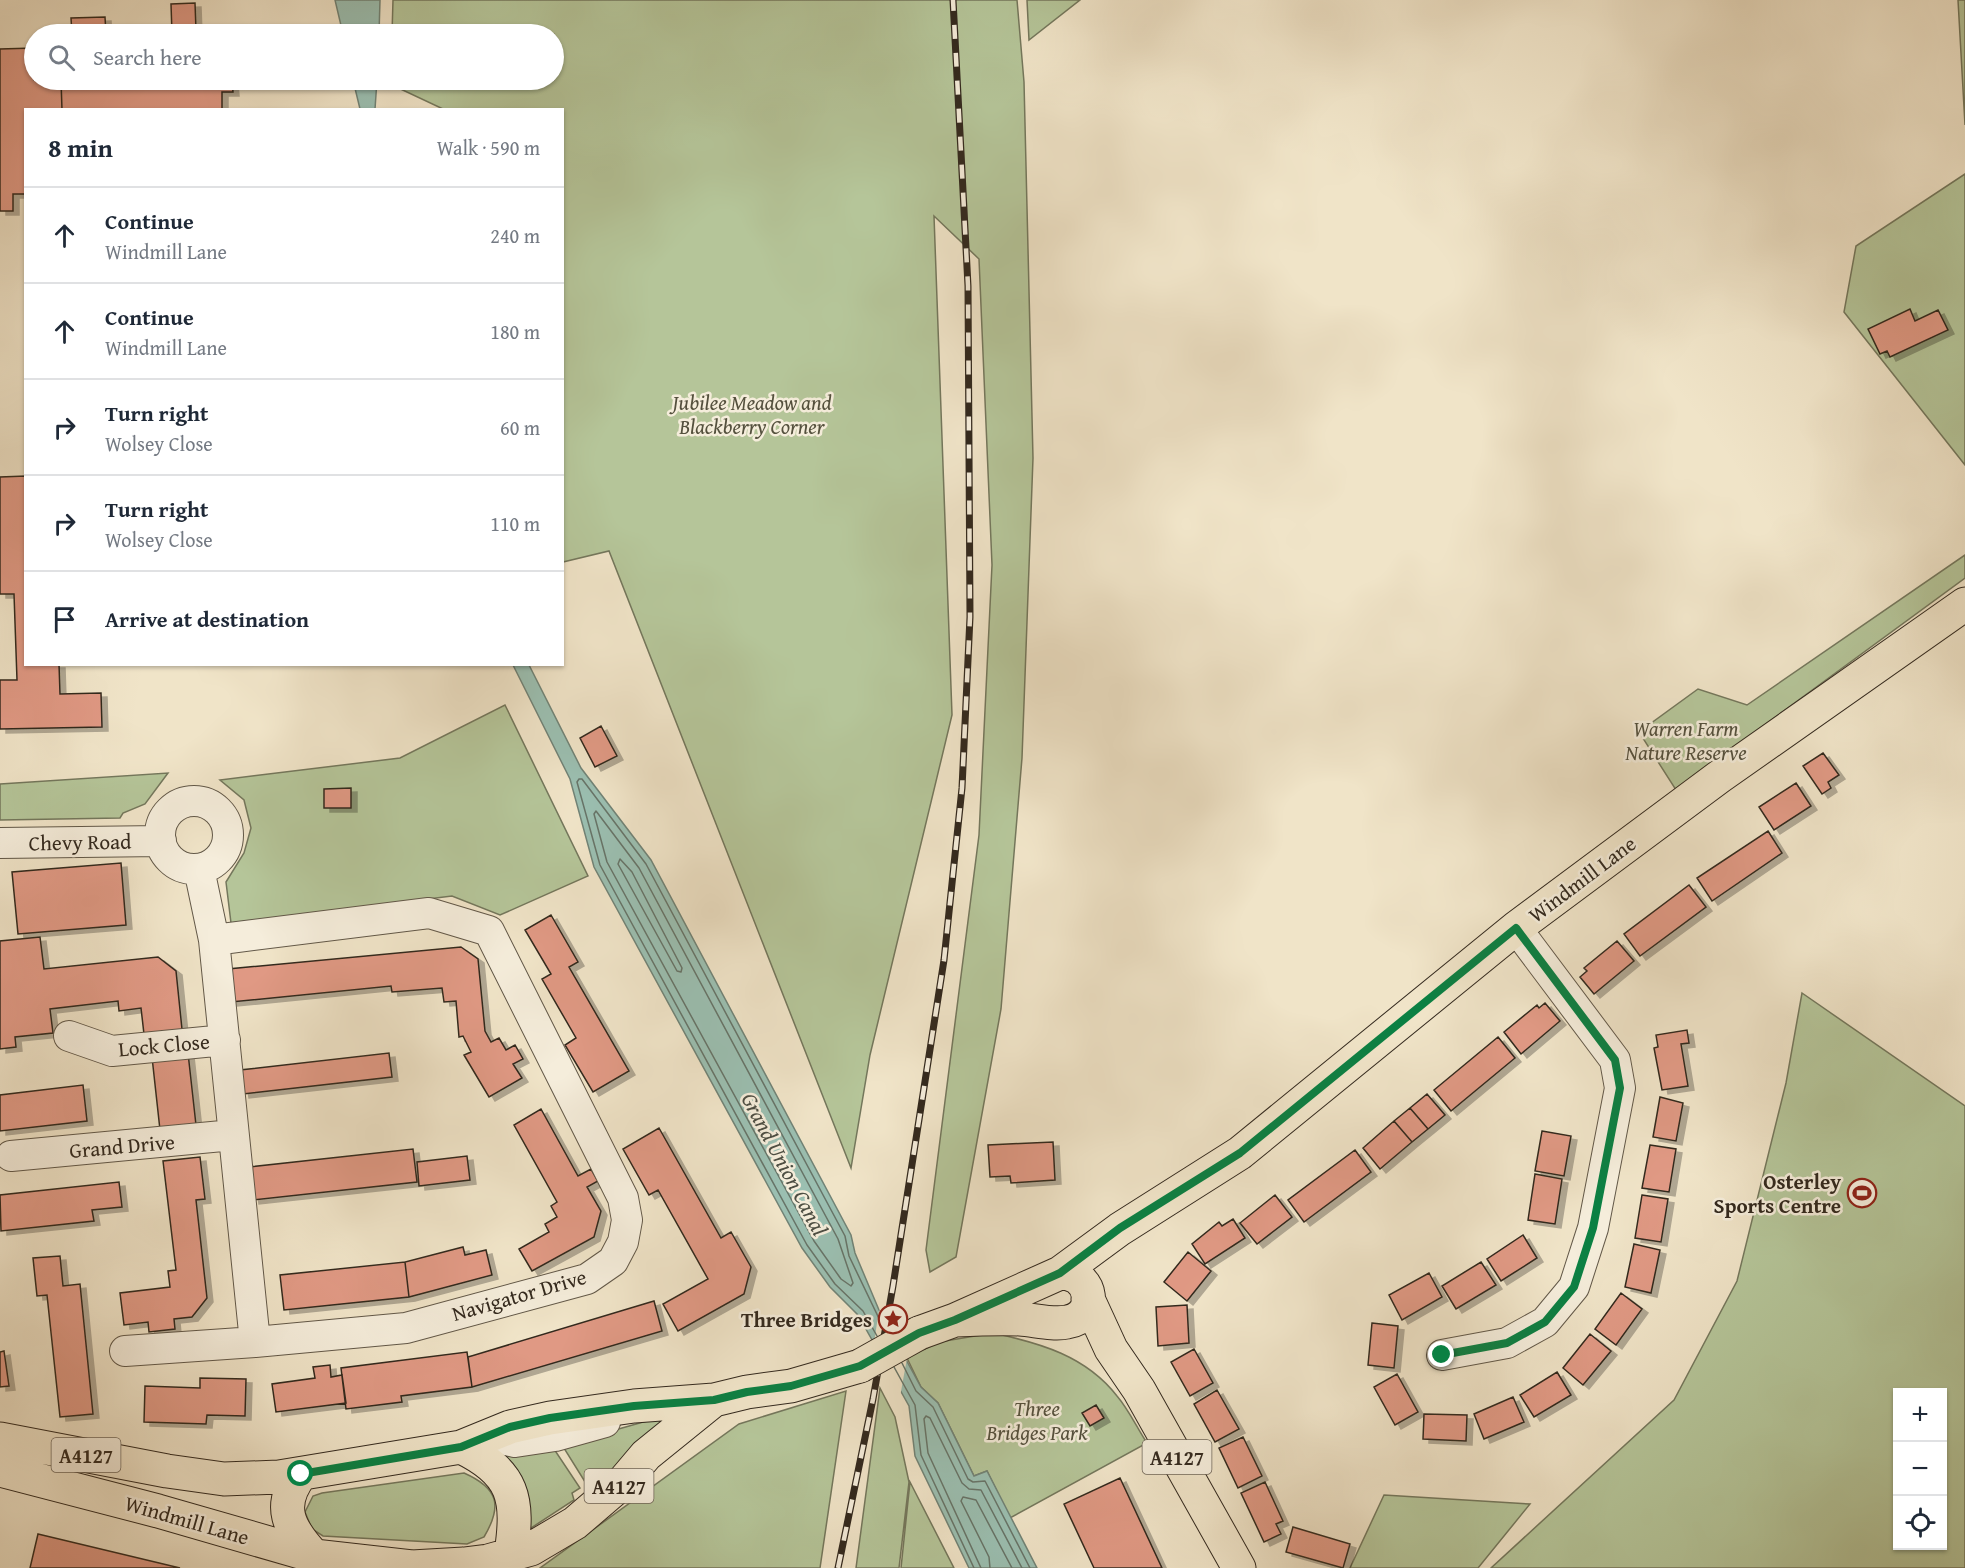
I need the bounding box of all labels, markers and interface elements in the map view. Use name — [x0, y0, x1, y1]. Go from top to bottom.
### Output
search box — [24, 24, 564, 90]
icon: search — [45, 41, 78, 74]
text: Search here — [93, 41, 202, 73]
text: 8 min — [48, 128, 113, 167]
text: Walk · 590 m — [437, 133, 540, 162]
text: Continue — [105, 205, 194, 237]
icon: ahead — [48, 219, 81, 252]
text: 240 m — [490, 221, 540, 250]
text: Windmill Lane — [105, 237, 227, 266]
text: Continue — [105, 301, 194, 333]
icon: ahead — [48, 315, 81, 348]
text: 180 m — [490, 317, 540, 346]
text: Windmill Lane — [105, 333, 227, 362]
park label: Jubilee Meadow and Blackberry Corner — [669, 387, 832, 442]
text: Turn right — [105, 397, 208, 429]
icon: right — [48, 411, 81, 444]
text: 60 m — [500, 413, 540, 442]
text: Wolsey Close — [105, 429, 213, 458]
text: Turn right — [105, 493, 208, 525]
icon: right — [48, 507, 81, 540]
text: 110 m — [490, 509, 540, 538]
text: Wolsey Close — [105, 525, 213, 554]
icon: arrive — [48, 603, 81, 636]
text: Arrive at destination — [105, 603, 309, 635]
park label: Warren Farm Nature Reserve — [1624, 713, 1747, 768]
street label: Chevy Road — [28, 826, 132, 858]
street label: Windmill Lane — [1522, 828, 1643, 930]
street label: Lock Close — [117, 1026, 211, 1064]
water label: Grand Union Canal — [734, 1087, 836, 1241]
street label: Grand Drive — [68, 1126, 176, 1166]
place label: Osterley Sports Centre — [1713, 1166, 1841, 1221]
sports icon: Osterley Sports Centre — [1846, 1177, 1878, 1209]
street label: Navigator Drive — [448, 1261, 590, 1329]
place icon: Three Bridges — [877, 1303, 909, 1335]
place label: Three Bridges — [741, 1304, 872, 1335]
route end — [1428, 1341, 1454, 1367]
map controls — [1893, 1388, 1947, 1550]
button: + — [1893, 1388, 1947, 1442]
park label: Three Bridges Park — [986, 1393, 1088, 1448]
road number: A4127 — [52, 1438, 121, 1472]
road number: A4127 — [1142, 1440, 1212, 1474]
button: − — [1893, 1442, 1947, 1496]
route start — [287, 1460, 313, 1486]
road number: A4127 — [584, 1469, 654, 1503]
street label: Windmill Lane — [121, 1487, 253, 1553]
button: locate — [1893, 1496, 1947, 1550]

